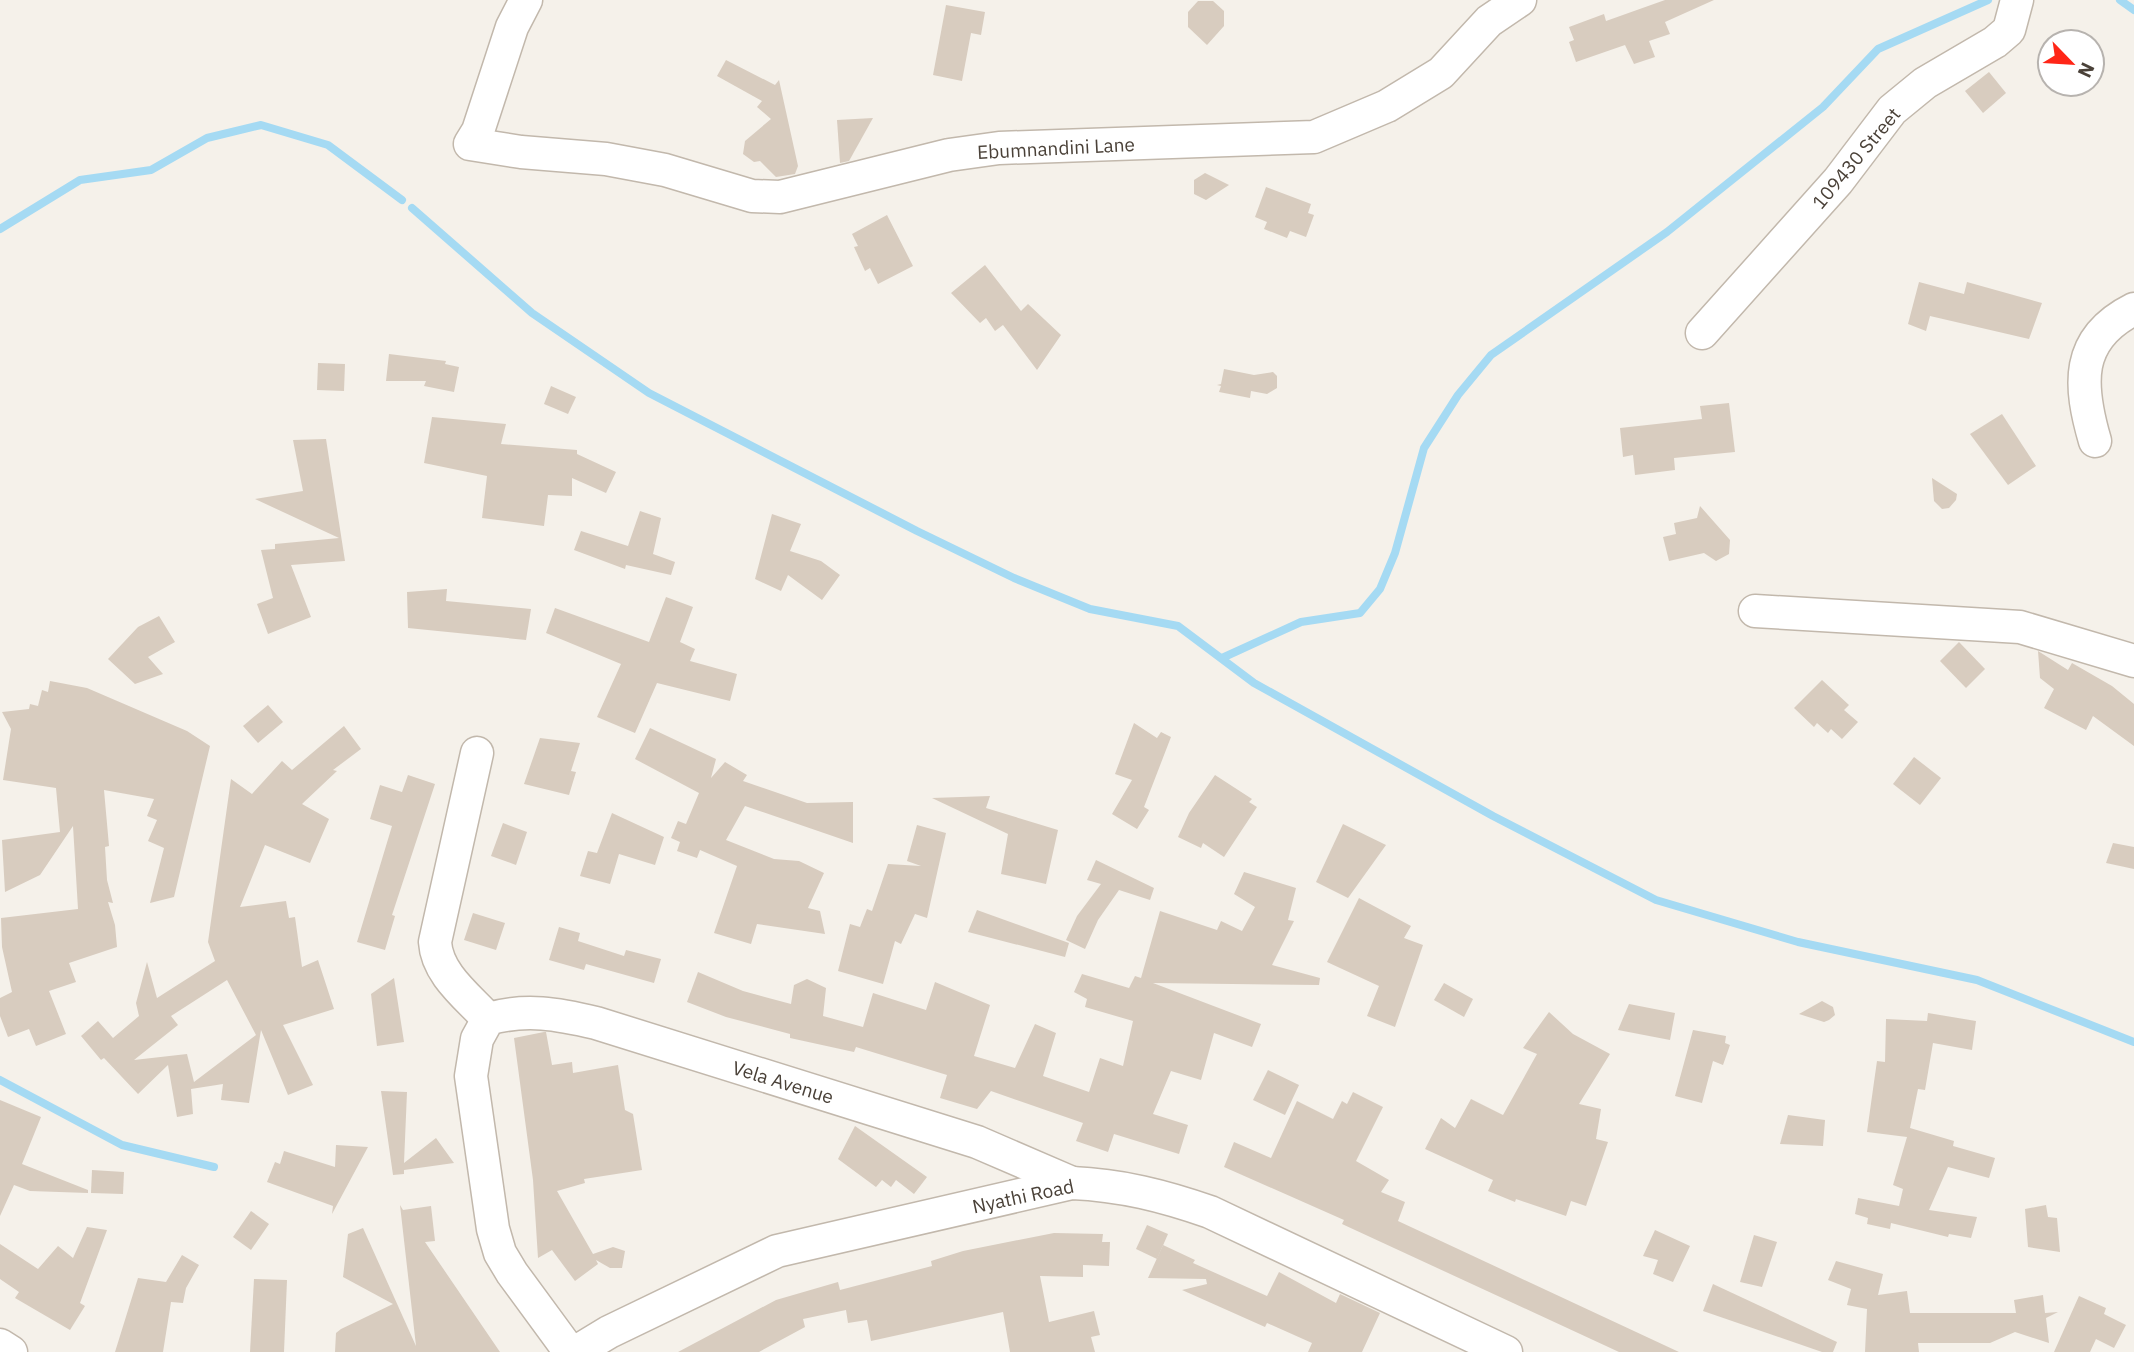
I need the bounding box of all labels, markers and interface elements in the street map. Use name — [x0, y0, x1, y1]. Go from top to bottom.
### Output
north arrow — [2036, 28, 2106, 98]
text: N — [2073, 59, 2100, 81]
street label: 109430 Street — [1807, 102, 1905, 214]
street label: Ebumnandini Lane — [977, 132, 1135, 164]
street label: Vela Avenue — [729, 1055, 837, 1109]
street label: Nyathi Road — [970, 1174, 1076, 1218]

